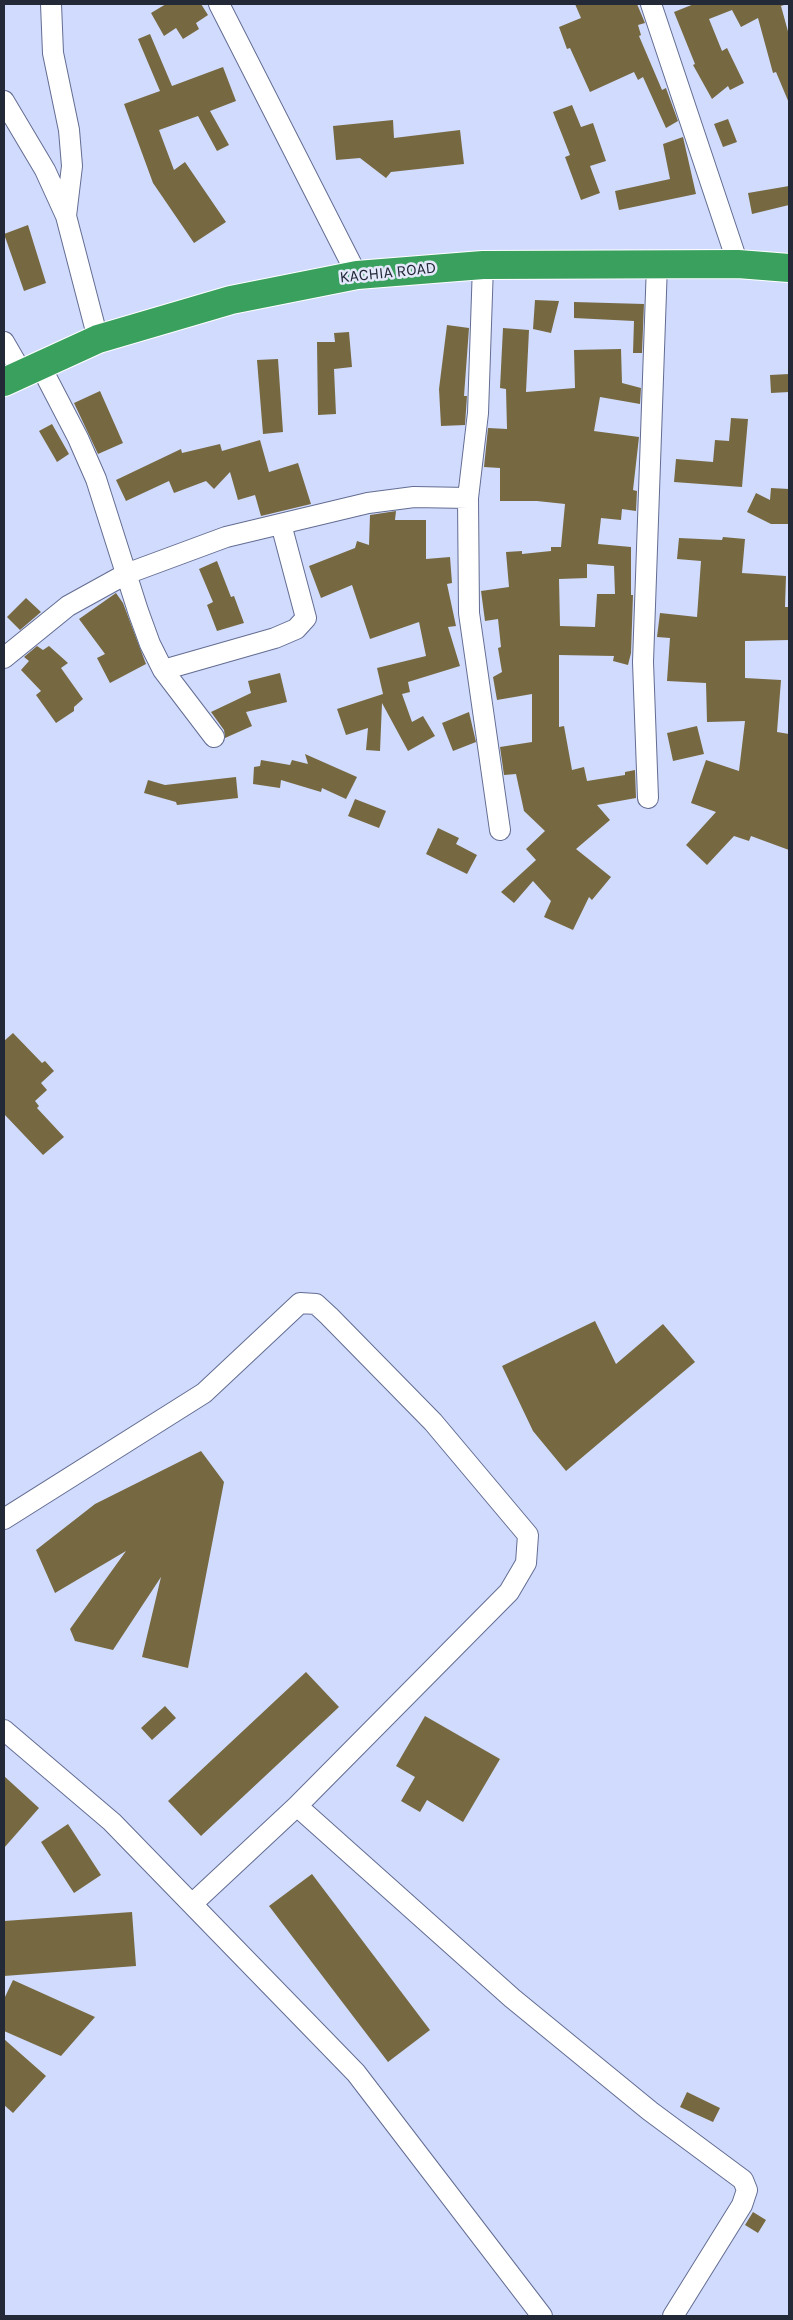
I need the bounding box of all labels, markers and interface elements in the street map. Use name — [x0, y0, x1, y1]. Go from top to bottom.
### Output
street label: KACHIA ROAD — [339, 258, 437, 288]

